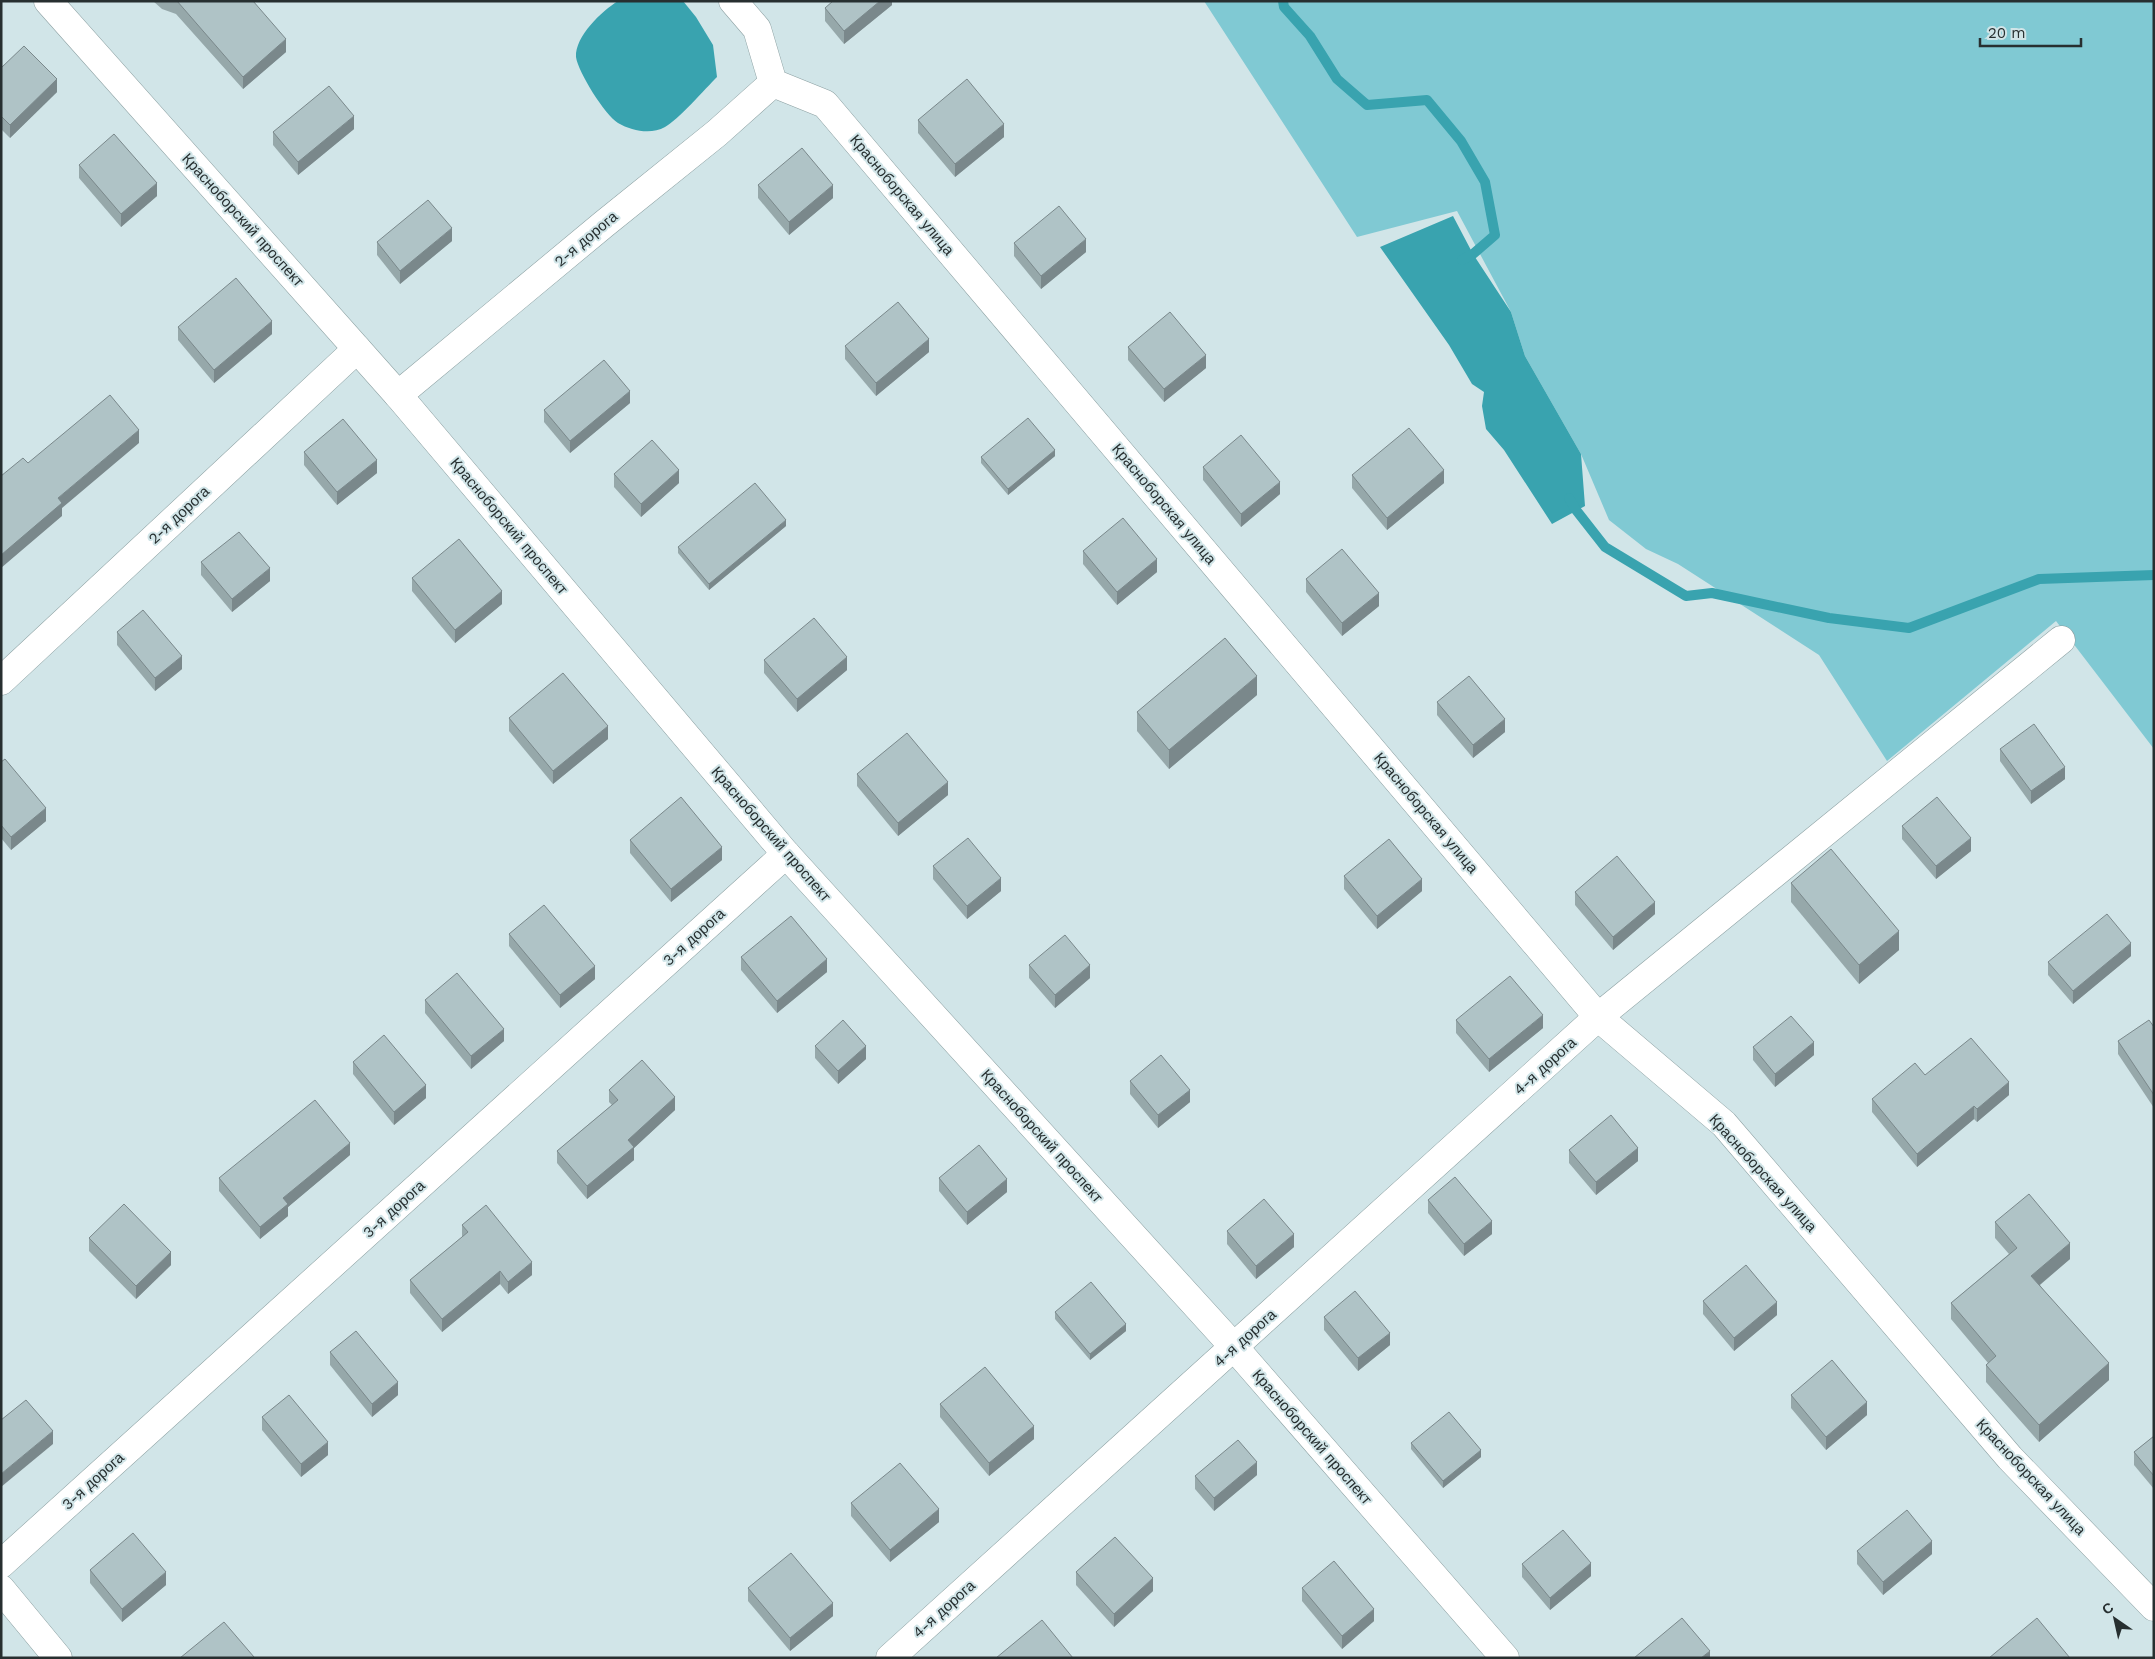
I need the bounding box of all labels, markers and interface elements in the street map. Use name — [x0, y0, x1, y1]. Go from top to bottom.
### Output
scale bar — [1980, 15, 2081, 47]
text: 20 m — [1988, 24, 2026, 42]
street label: Красноборская улица — [846, 131, 958, 260]
street label: Красноборский проспект — [178, 150, 308, 290]
street label: 2-я дорога — [551, 207, 622, 271]
street label: Красноборская улица — [1108, 440, 1220, 569]
street label: Красноборский проспект — [446, 454, 572, 598]
street label: 2-я дорога — [145, 482, 214, 548]
street label: Красноборская улица — [1370, 749, 1482, 878]
street label: Красноборский проспект — [707, 763, 835, 905]
street label: 3-я дорога — [659, 904, 729, 969]
street label: 4-я дорога — [1510, 1033, 1580, 1099]
street label: Красноборский проспект — [977, 1066, 1107, 1206]
street label: Красноборская улица — [1705, 1110, 1821, 1236]
street label: 3-я дорога — [359, 1176, 429, 1241]
street label: 4-я дорога — [1210, 1305, 1280, 1371]
street label: Красноборский проспект — [1248, 1366, 1376, 1508]
street label: Красноборская улица — [1973, 1415, 2090, 1539]
street label: 3-я дорога — [58, 1448, 128, 1513]
street label: 4-я дорога — [909, 1576, 979, 1642]
north arrow — [2090, 1594, 2140, 1644]
text: С — [2099, 1599, 2116, 1618]

